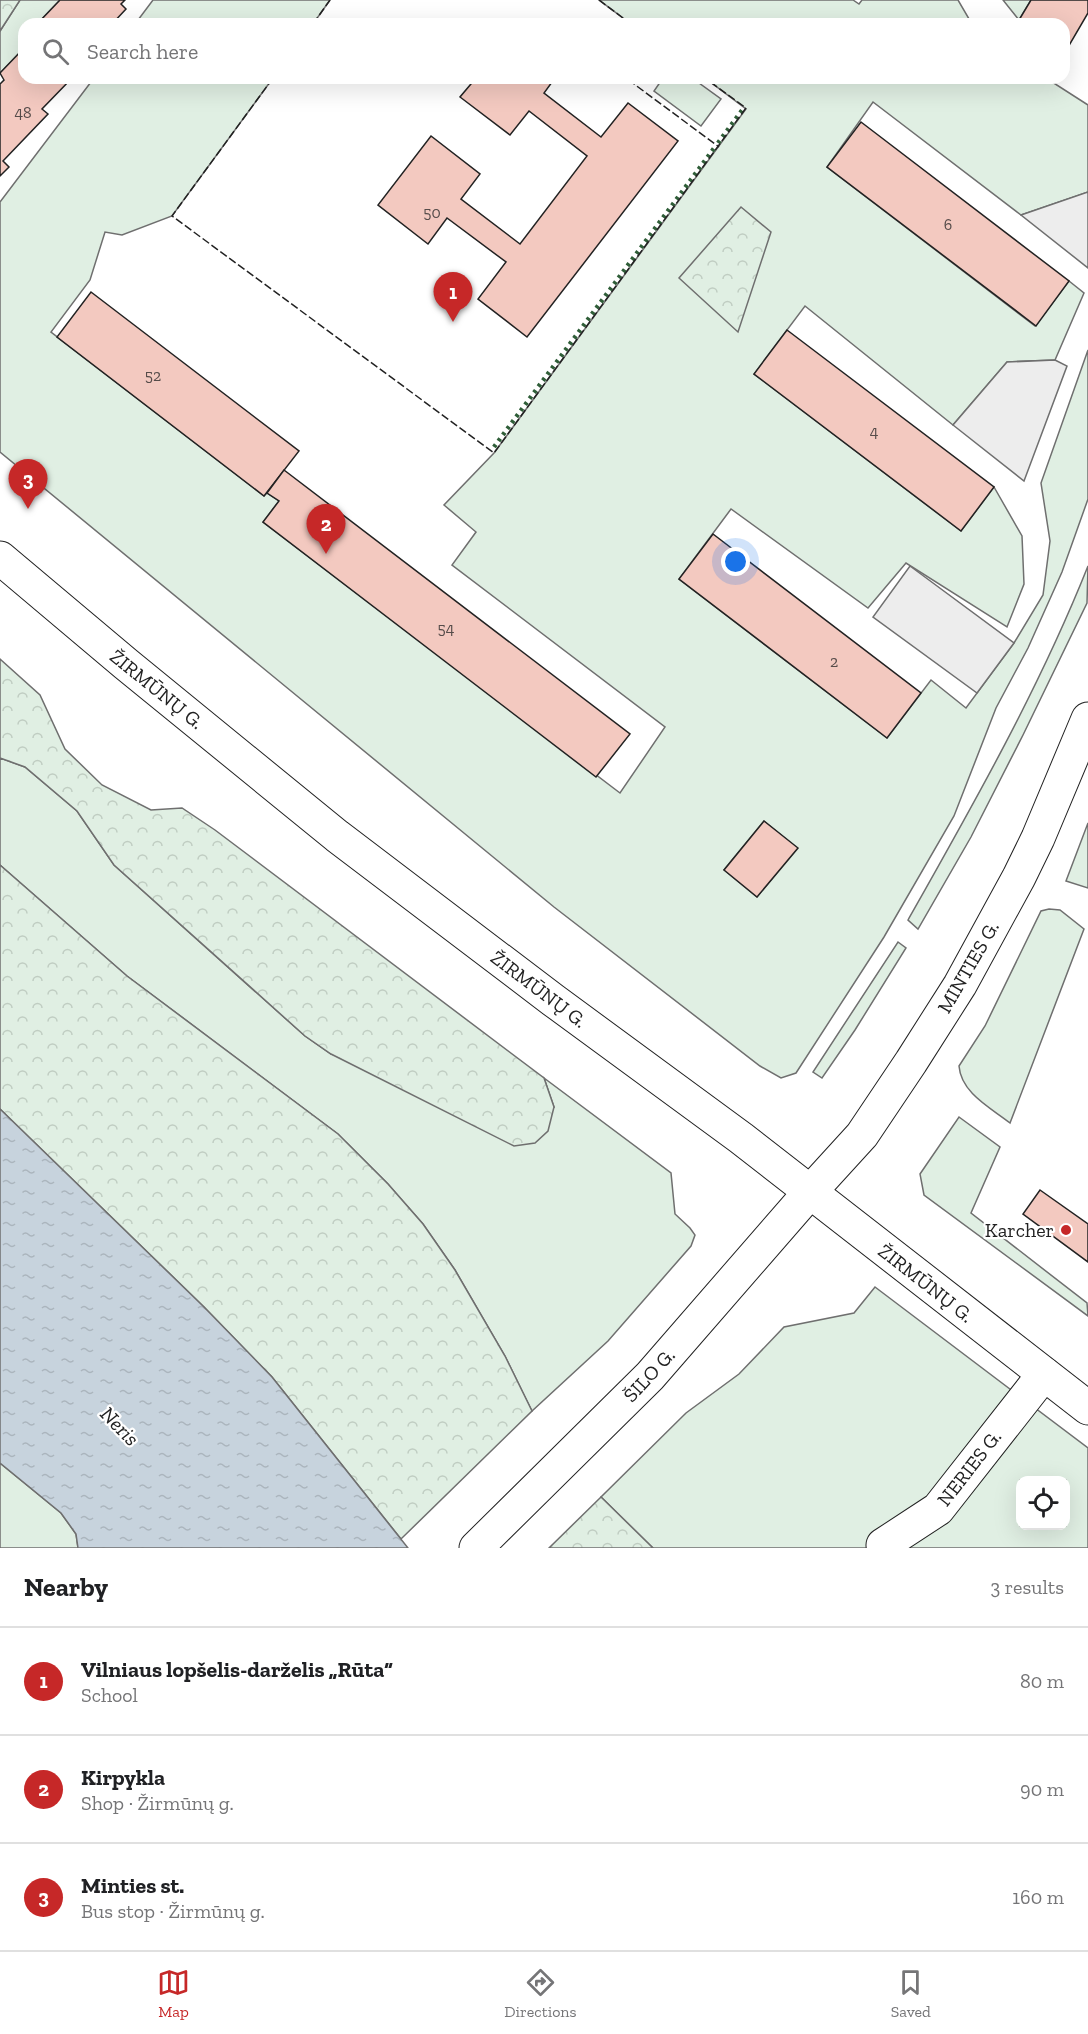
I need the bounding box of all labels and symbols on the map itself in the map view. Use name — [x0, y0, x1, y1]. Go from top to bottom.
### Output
house number: 48 — [14, 103, 32, 122]
house number: 50 — [423, 203, 441, 222]
house number: 6 — [944, 215, 952, 234]
pin: 1 — [434, 272, 472, 322]
house number: 52 — [145, 366, 161, 385]
house number: 4 — [870, 422, 879, 441]
pin: 3 — [9, 460, 48, 509]
pin: 2 — [306, 504, 346, 554]
your location — [721, 547, 750, 576]
house number: 54 — [438, 619, 455, 638]
street label: ŽIRMŪNŲ G. — [105, 644, 209, 734]
house number: 2 — [830, 652, 838, 671]
street label: MINTIES G. — [932, 917, 1004, 1017]
street label: ŽIRMŪNŲ G. — [486, 945, 592, 1033]
place label: Karcher — [985, 1218, 1054, 1242]
marker: Karcher — [1059, 1223, 1073, 1237]
street label: ŽIRMŪNŲ G. — [874, 1239, 978, 1327]
street label: ŠILO G. — [618, 1343, 680, 1407]
water label: Neris — [95, 1401, 145, 1451]
street label: NERIES G. — [932, 1425, 1006, 1511]

